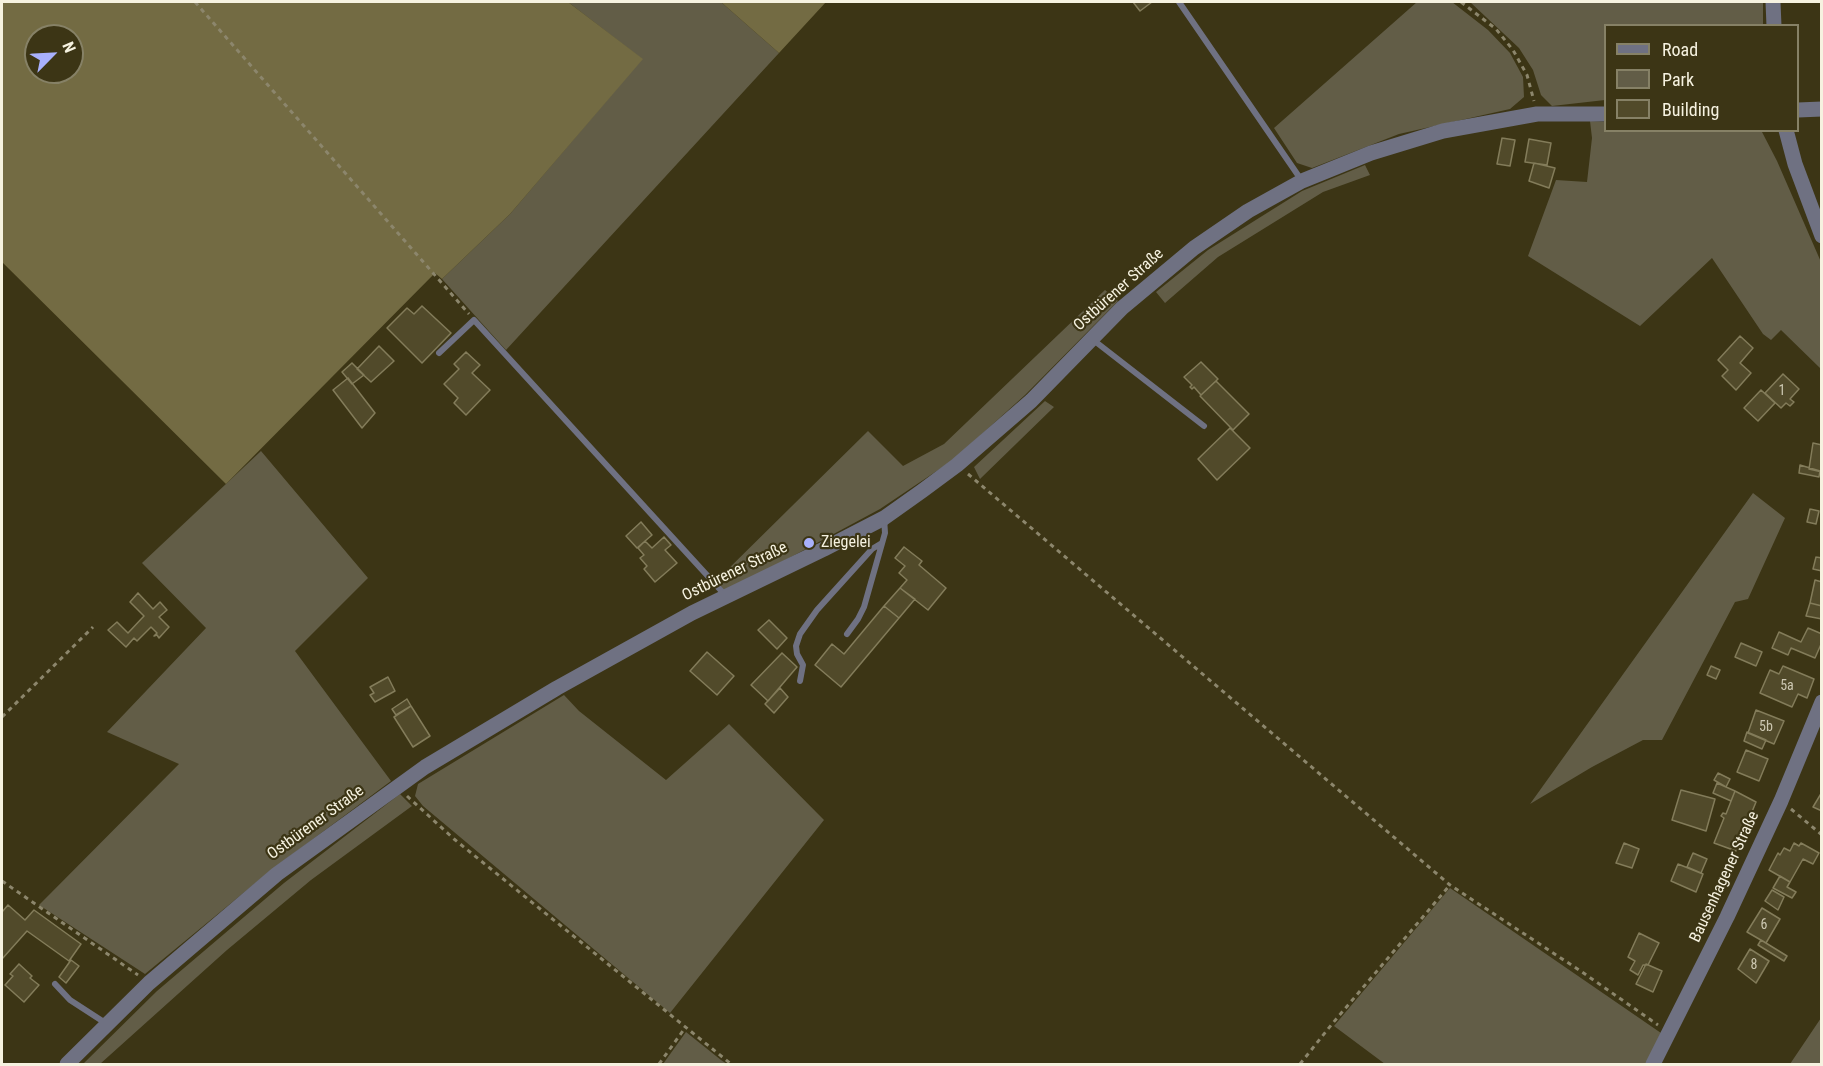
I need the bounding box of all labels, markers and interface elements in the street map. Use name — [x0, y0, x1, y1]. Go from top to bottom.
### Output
north arrow — [24, 24, 84, 84]
legend — [1604, 24, 1799, 132]
text: N — [58, 39, 80, 56]
text: Road — [1662, 39, 1698, 60]
text: Park — [1662, 69, 1694, 90]
text: Building — [1662, 99, 1719, 120]
street label: Ostbürener Straße — [1070, 245, 1168, 335]
house number: 1 — [1779, 383, 1785, 399]
place label: Ziegelei — [821, 533, 871, 553]
marker: Ziegelei — [802, 536, 816, 550]
street label: Ostbürener Straße — [679, 538, 791, 606]
house number: 5a — [1780, 678, 1794, 694]
house number: 5b — [1759, 719, 1773, 735]
street label: Ostbürener Straße — [264, 782, 368, 864]
street label: Bausenhagener Straße — [1686, 808, 1764, 946]
house number: 6 — [1761, 917, 1767, 933]
house number: 8 — [1751, 957, 1757, 973]

